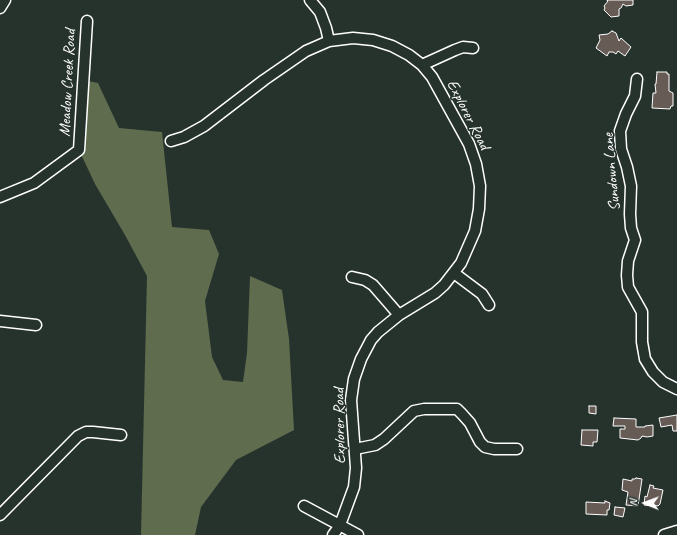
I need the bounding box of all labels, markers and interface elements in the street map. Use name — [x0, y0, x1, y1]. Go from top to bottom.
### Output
street label: Meadow Creek Road — [56, 29, 80, 137]
street label: Explorer Road — [442, 77, 494, 153]
street label: Sundown Lane — [599, 132, 625, 212]
street label: Explorer Road — [330, 388, 350, 464]
north arrow — [625, 483, 665, 523]
text: N — [626, 499, 640, 506]

